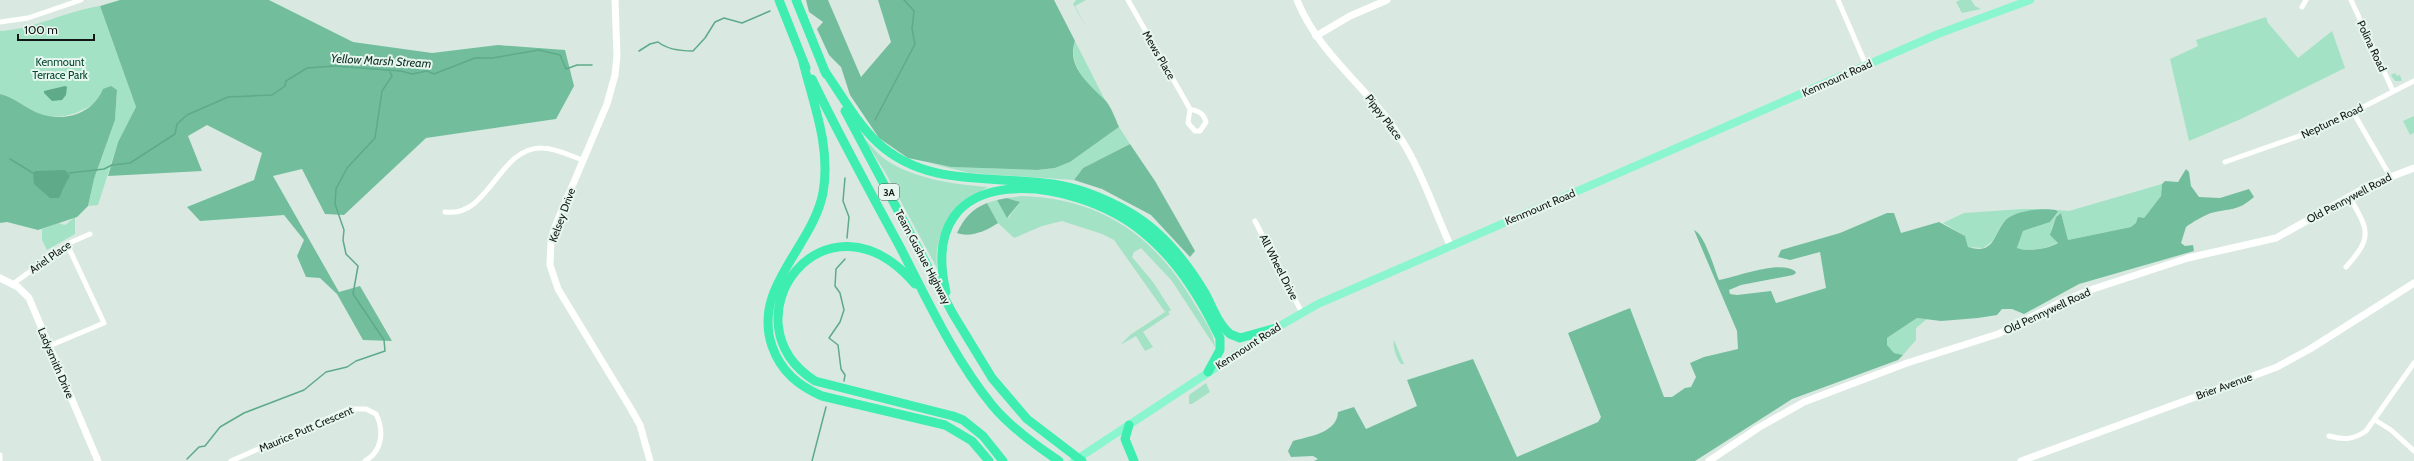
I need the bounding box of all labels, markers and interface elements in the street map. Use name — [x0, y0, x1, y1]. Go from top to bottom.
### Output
scale bar — [18, 16, 94, 42]
street label: Polina Road — [2354, 18, 2390, 74]
text: 100 m — [24, 22, 58, 37]
street label: Mews Place — [1139, 28, 1179, 82]
water label: Yellow Marsh Stream — [330, 50, 432, 71]
park label: Kenmount Terrace Park — [32, 55, 88, 82]
street label: Kenmount Road — [1800, 56, 1874, 100]
street label: Pippy Place — [1362, 91, 1406, 143]
street label: Neptune Road — [2299, 101, 2365, 141]
street label: Old Pennywell Road — [2304, 170, 2394, 226]
road number: 3A — [879, 184, 899, 200]
street label: Kelsey Drive — [546, 186, 578, 244]
street label: Kenmount Road — [1503, 186, 1577, 228]
street label: Team Gushue Highway — [892, 207, 954, 307]
street label: All Wheel Drive — [1256, 232, 1302, 302]
street label: Ariel Place — [26, 237, 74, 276]
street label: Old Pennywell Road — [2001, 285, 2093, 337]
street label: Kenmount Road — [1213, 320, 1283, 372]
street label: Ladysmith Drive — [35, 325, 77, 401]
street label: Brier Avenue — [2194, 369, 2254, 403]
street label: Maurice Putt Crescent — [257, 403, 356, 455]

